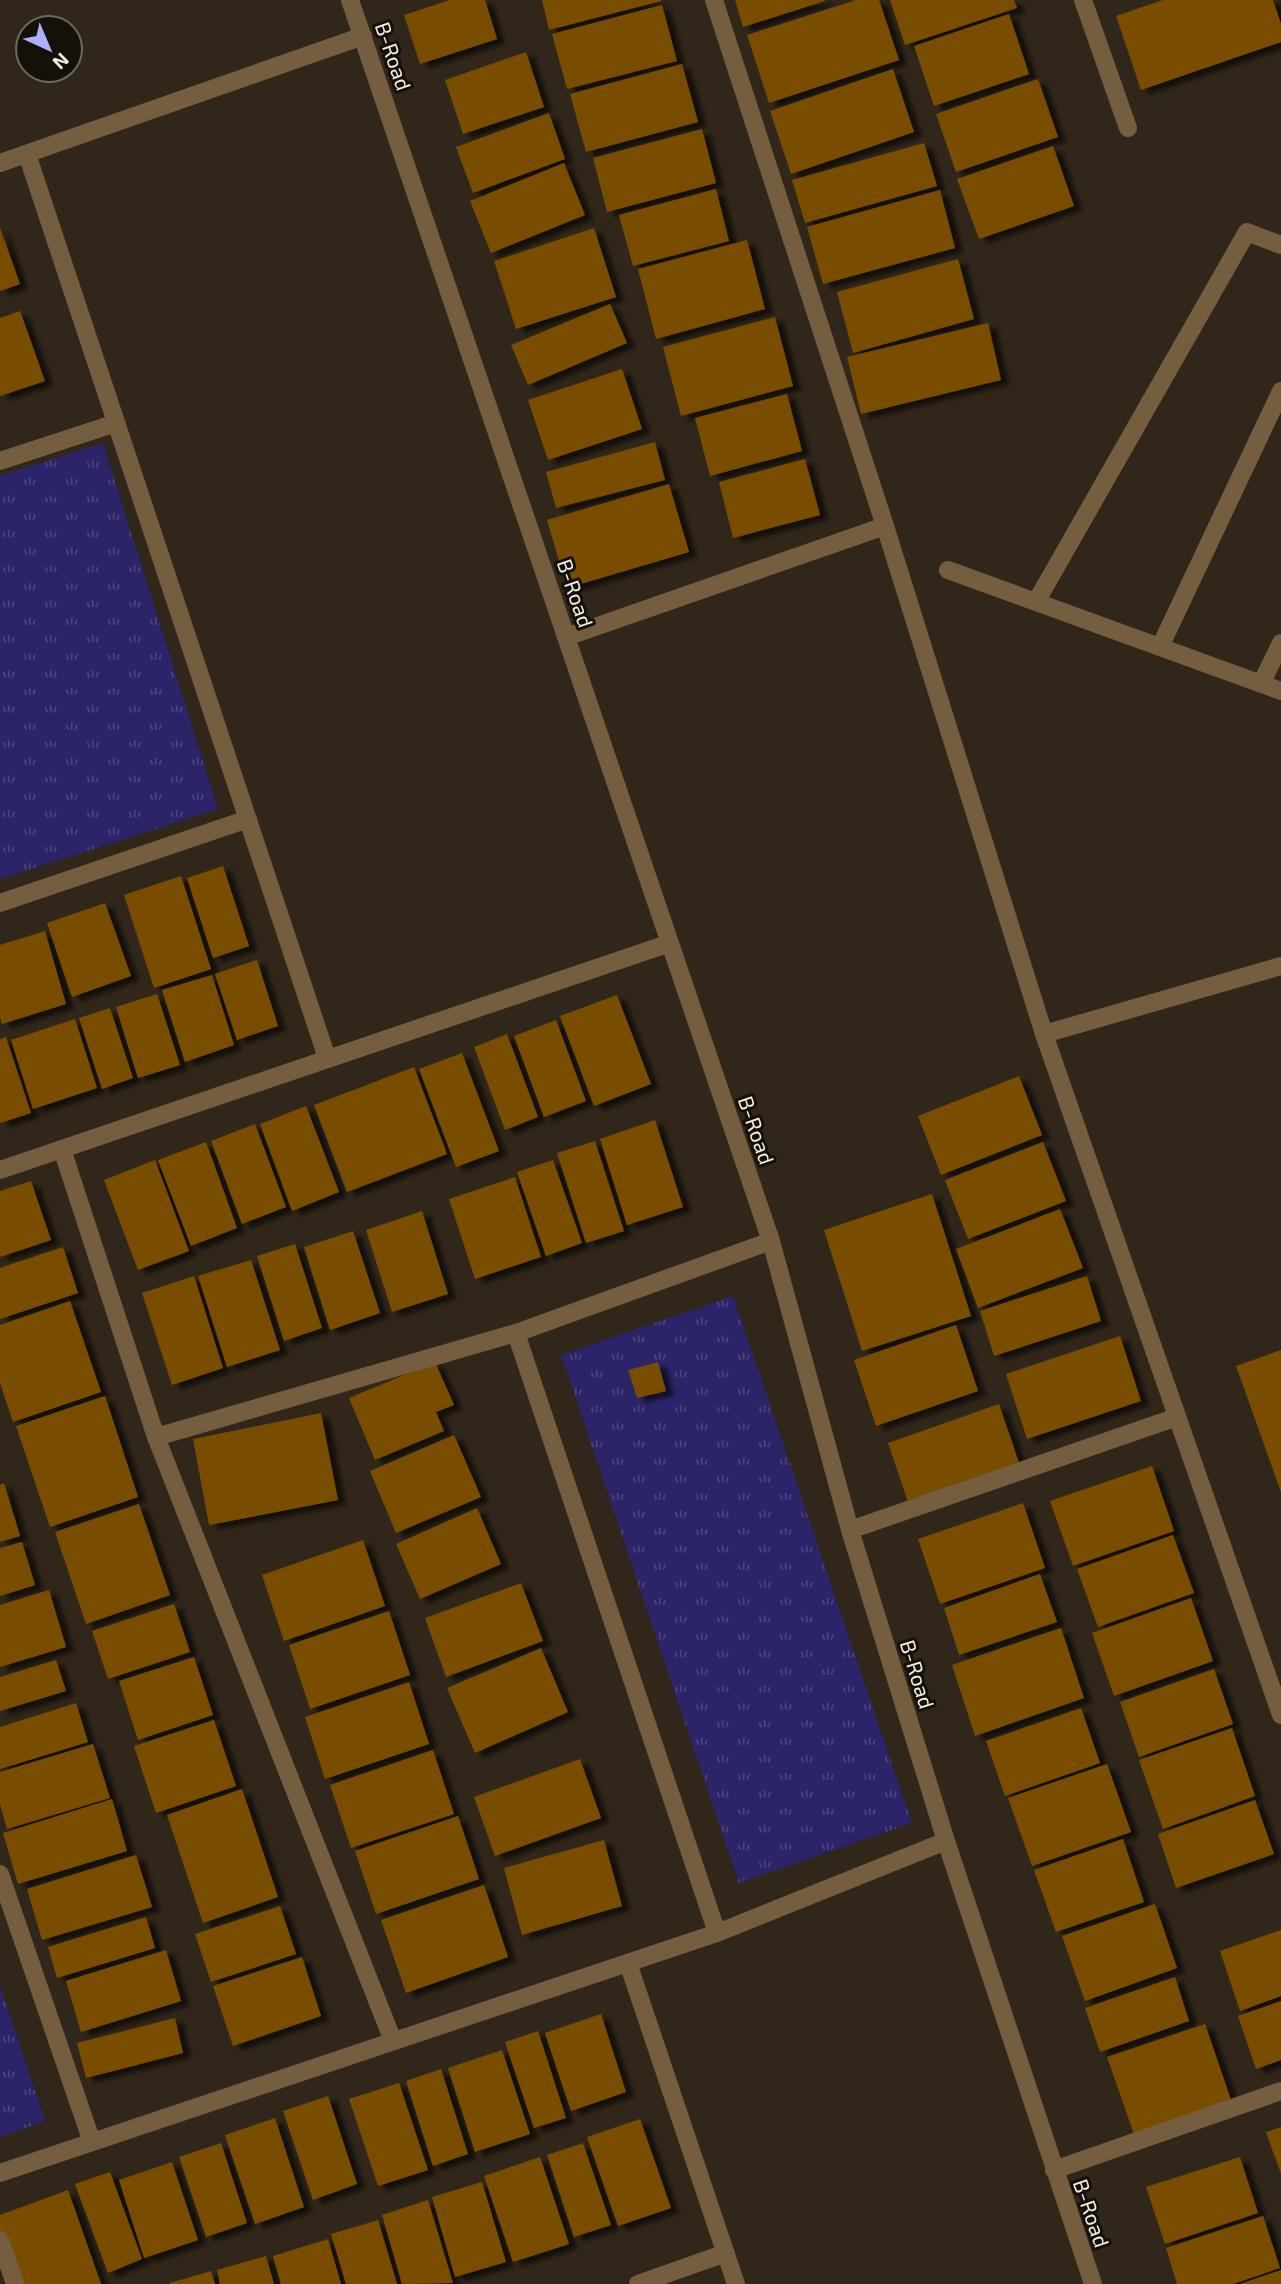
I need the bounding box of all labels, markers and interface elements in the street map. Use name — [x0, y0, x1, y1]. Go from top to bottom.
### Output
north arrow — [14, 14, 84, 84]
street label: B-Road — [371, 18, 417, 94]
text: N — [48, 49, 74, 75]
street label: B-Road — [553, 555, 599, 631]
street label: B-Road — [734, 1092, 780, 1168]
street label: B-Road — [896, 1636, 940, 1712]
street label: B-Road — [1069, 2175, 1115, 2251]

